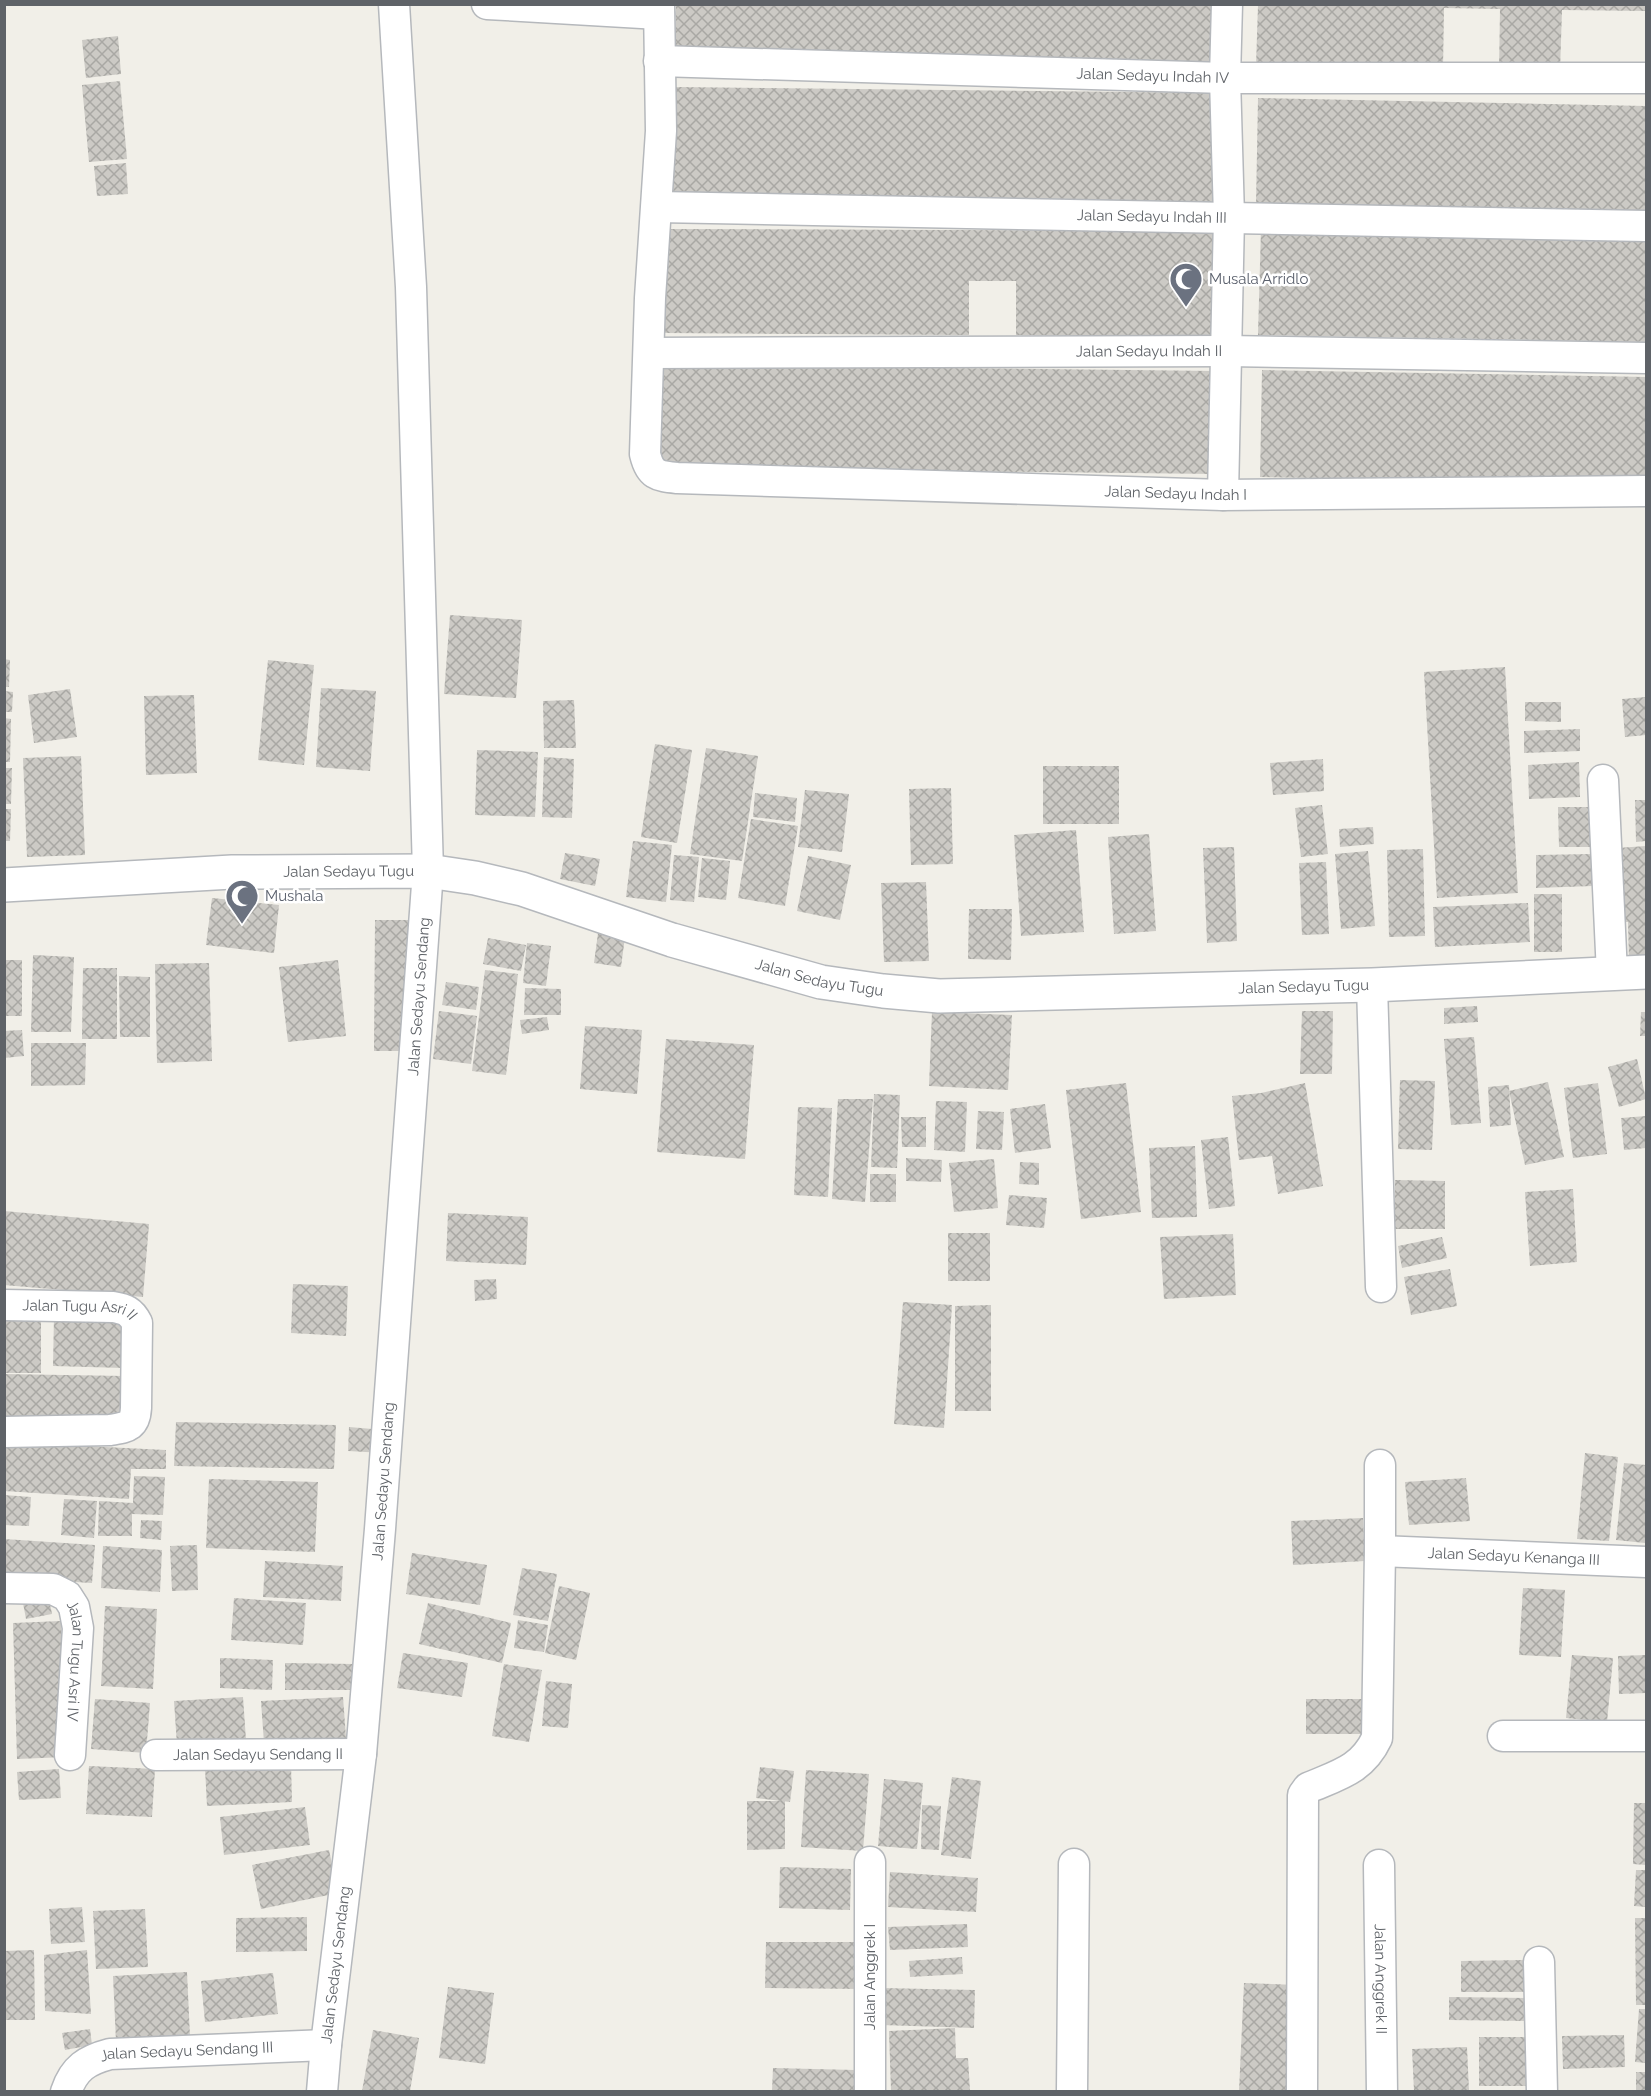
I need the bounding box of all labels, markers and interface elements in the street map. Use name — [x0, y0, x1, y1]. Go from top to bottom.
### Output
street label: Jalan Sedayu Indah IV — [1076, 65, 1229, 87]
street label: Jalan Sedayu Indah III — [1077, 206, 1227, 227]
mosque icon: Musala Arridlo — [1168, 261, 1204, 308]
place label: Musala Arridlo — [1209, 270, 1308, 288]
street label: Jalan Sedayu Indah II — [1076, 342, 1222, 361]
street label: Jalan Sedayu Indah I — [1104, 482, 1247, 504]
street label: Jalan Sedayu Tugu — [283, 862, 414, 881]
mosque icon: Mushala — [224, 878, 260, 925]
place label: Mushala — [265, 887, 324, 905]
street label: Jalan Sedayu Sendang — [404, 917, 434, 1076]
street label: Jalan Sedayu Tugu — [753, 955, 885, 1000]
street label: Jalan Sedayu Tugu — [1238, 976, 1369, 997]
street label: Jalan Tugu Asri II — [22, 1296, 141, 1323]
street label: Jalan Sedayu Sendang — [368, 1402, 398, 1561]
street label: Jalan Sedayu Kenanga III — [1427, 1544, 1600, 1569]
street label: Jalan Tugu Asri IV — [63, 1597, 87, 1722]
street label: Jalan Sedayu Sendang II — [173, 1745, 343, 1764]
street label: Jalan Sedayu Sendang — [317, 1885, 354, 2044]
street label: Jalan Anggrek I — [861, 1924, 879, 2030]
street label: Jalan Anggrek II — [1371, 1924, 1390, 2034]
street label: Jalan Sedayu Sendang III — [98, 2038, 274, 2065]

